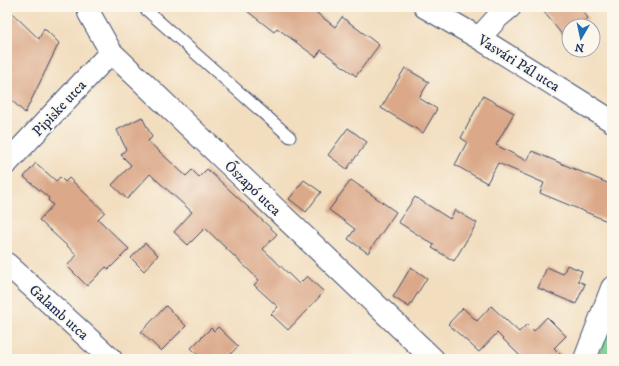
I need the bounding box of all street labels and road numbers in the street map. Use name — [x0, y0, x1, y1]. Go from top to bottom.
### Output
street label: Vasvári Pál utca — [473, 30, 564, 97]
street label: Pipiske utca — [28, 76, 91, 141]
street label: Őszapó utca — [220, 156, 286, 220]
street label: Galamb utca — [25, 281, 93, 345]

